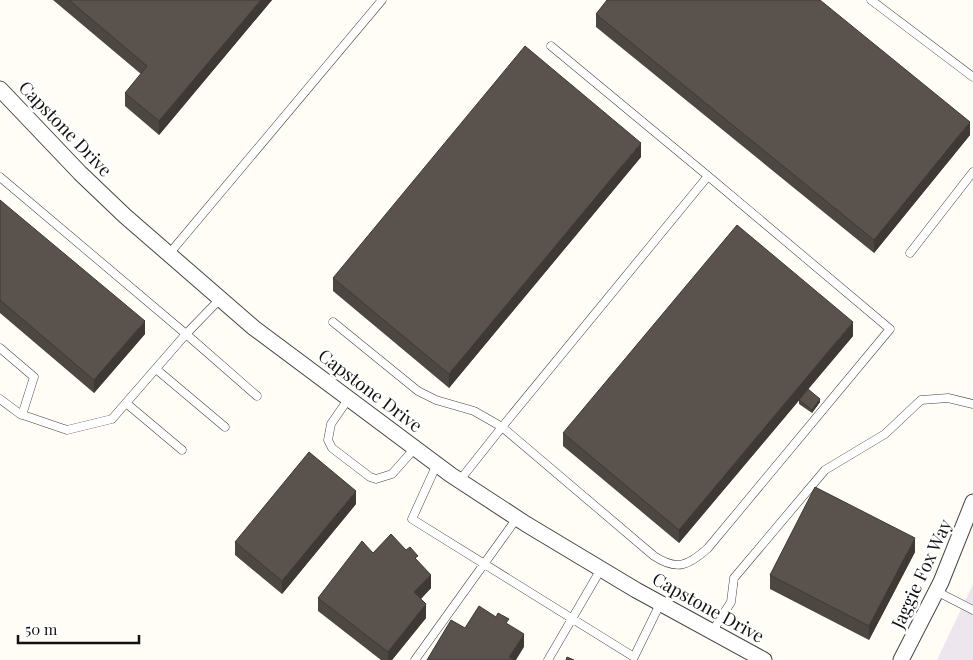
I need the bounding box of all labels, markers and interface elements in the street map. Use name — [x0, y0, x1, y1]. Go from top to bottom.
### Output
street label: Capstone Drive — [14, 75, 118, 181]
street label: Capstone Drive — [314, 343, 428, 437]
street label: Jaggie Fox Way — [885, 515, 957, 633]
street label: Capstone Drive — [648, 566, 769, 648]
scale bar — [18, 612, 139, 644]
text: 50 m — [25, 619, 58, 639]

